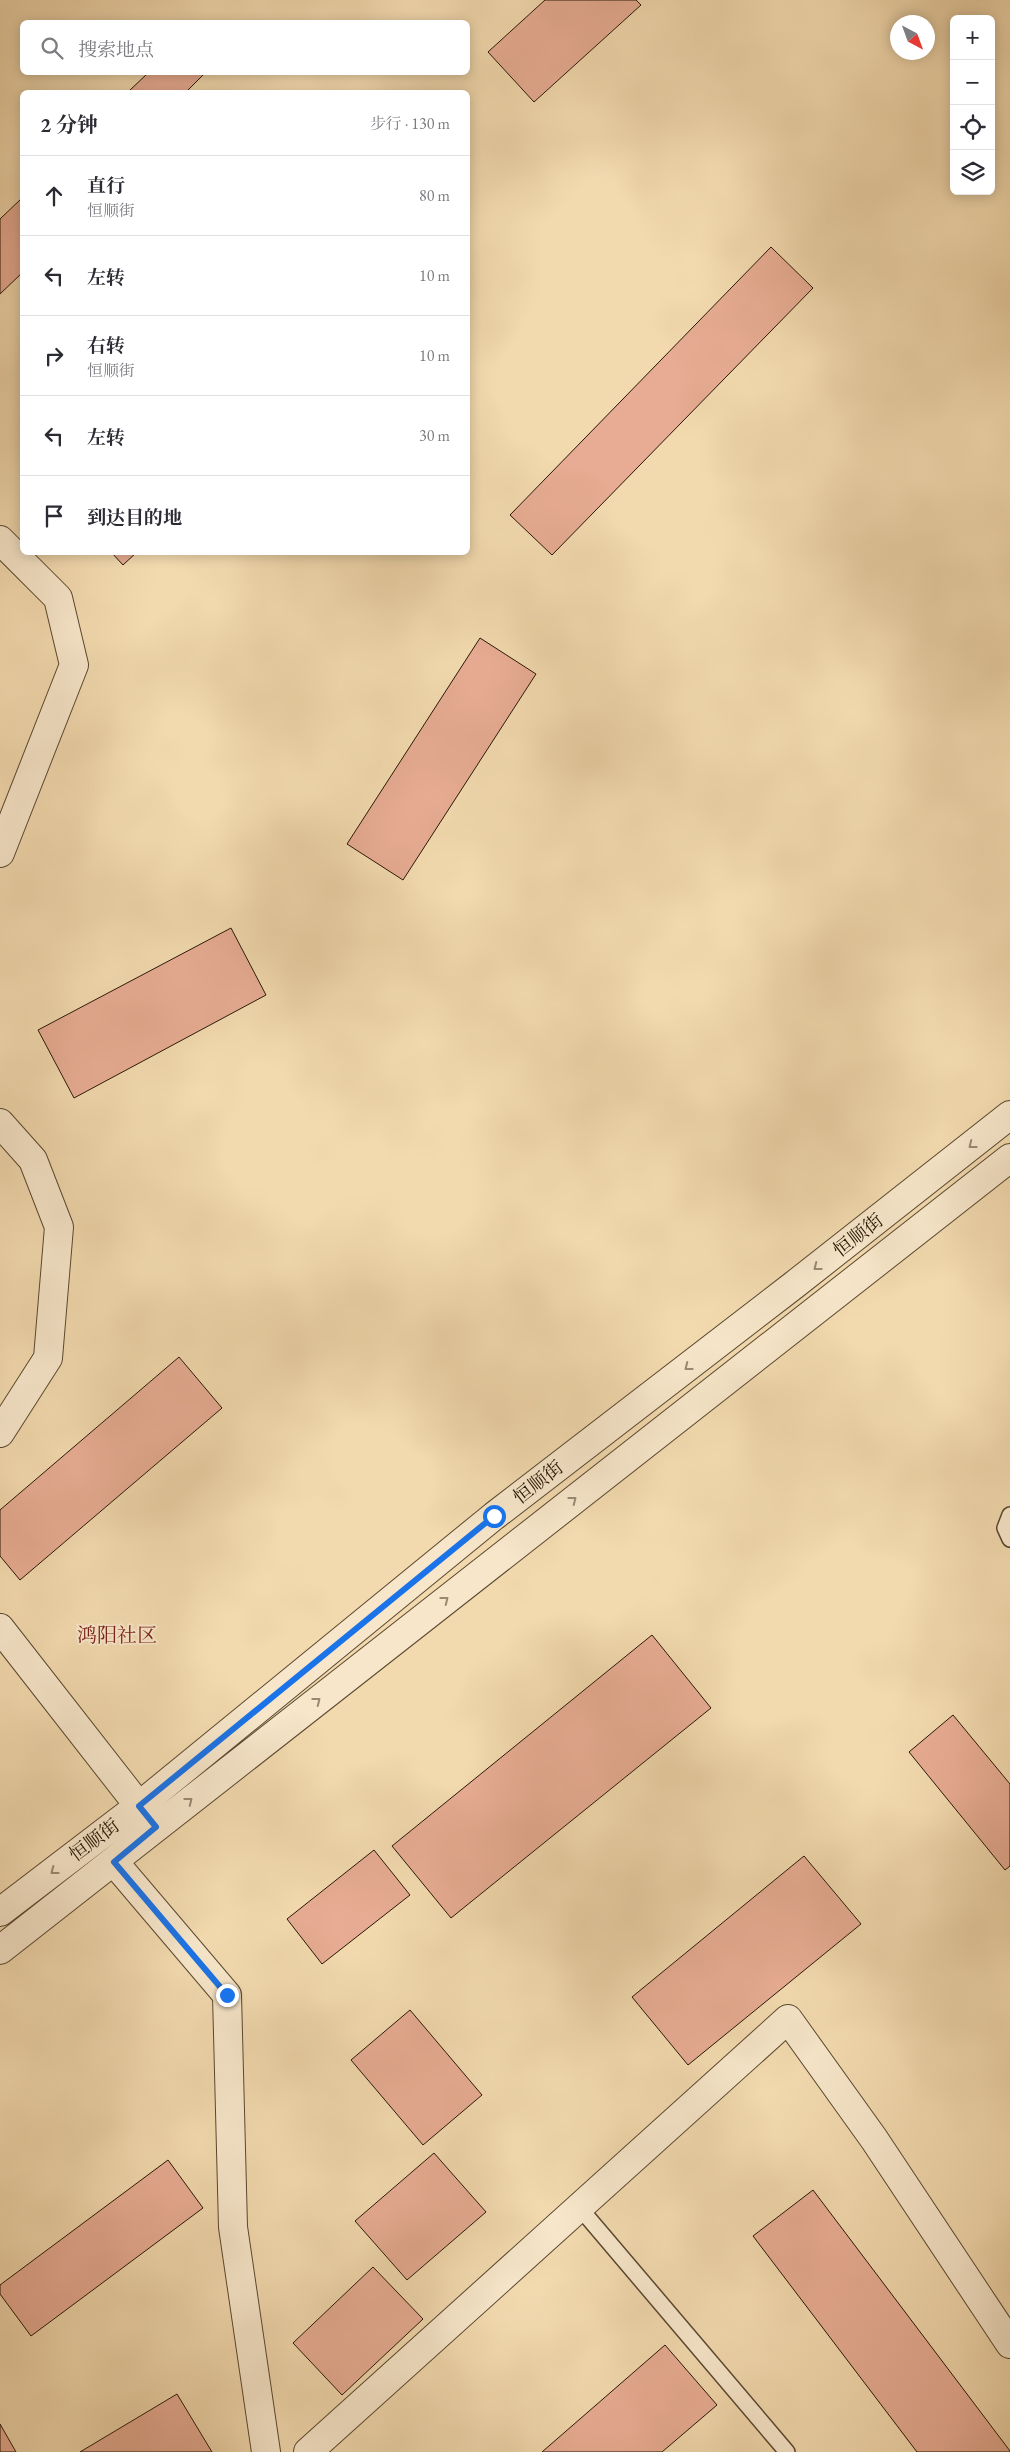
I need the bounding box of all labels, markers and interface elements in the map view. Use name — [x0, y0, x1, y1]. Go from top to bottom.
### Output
north arrow — [890, 15, 935, 60]
map controls — [950, 15, 995, 195]
button: + — [950, 15, 995, 60]
search box — [20, 20, 470, 75]
icon: search — [38, 34, 66, 62]
text: 搜索地点 — [78, 37, 154, 62]
button: − — [950, 60, 995, 105]
button: locate — [950, 105, 995, 150]
text: 2 分钟 — [40, 111, 98, 138]
text: 步行 · 130 m — [370, 113, 450, 134]
button: layers — [950, 150, 995, 195]
text: 直行 — [87, 173, 125, 198]
icon: ahead — [40, 182, 68, 210]
text: 80 m — [419, 185, 450, 206]
text: 恒顺街 — [87, 200, 135, 221]
icon: left — [40, 262, 68, 290]
text: 左转 — [87, 265, 125, 290]
text: 10 m — [419, 265, 450, 286]
text: 右转 — [87, 333, 125, 358]
icon: right — [40, 342, 68, 370]
text: 10 m — [419, 345, 450, 366]
text: 恒顺街 — [87, 360, 135, 381]
icon: left — [40, 422, 68, 450]
text: 左转 — [87, 425, 125, 450]
text: 30 m — [419, 425, 450, 446]
icon: arrive — [40, 502, 68, 530]
text: 到达目的地 — [87, 505, 182, 530]
one-way arrow — [969, 1139, 978, 1147]
street label: 恒顺街 — [828, 1208, 888, 1262]
one-way arrow — [814, 1262, 823, 1270]
one-way arrow — [685, 1361, 694, 1369]
street label: 恒顺街 — [508, 1455, 568, 1509]
one-way arrow — [567, 1497, 577, 1506]
route start — [483, 1505, 506, 1528]
one-way arrow — [439, 1598, 448, 1606]
district label: 鸿阳社区 — [77, 1622, 157, 1648]
one-way arrow — [312, 1697, 321, 1706]
one-way arrow — [184, 1797, 193, 1806]
street label: 恒顺街 — [64, 1813, 124, 1867]
one-way arrow — [51, 1865, 60, 1873]
route end — [216, 1984, 239, 2007]

